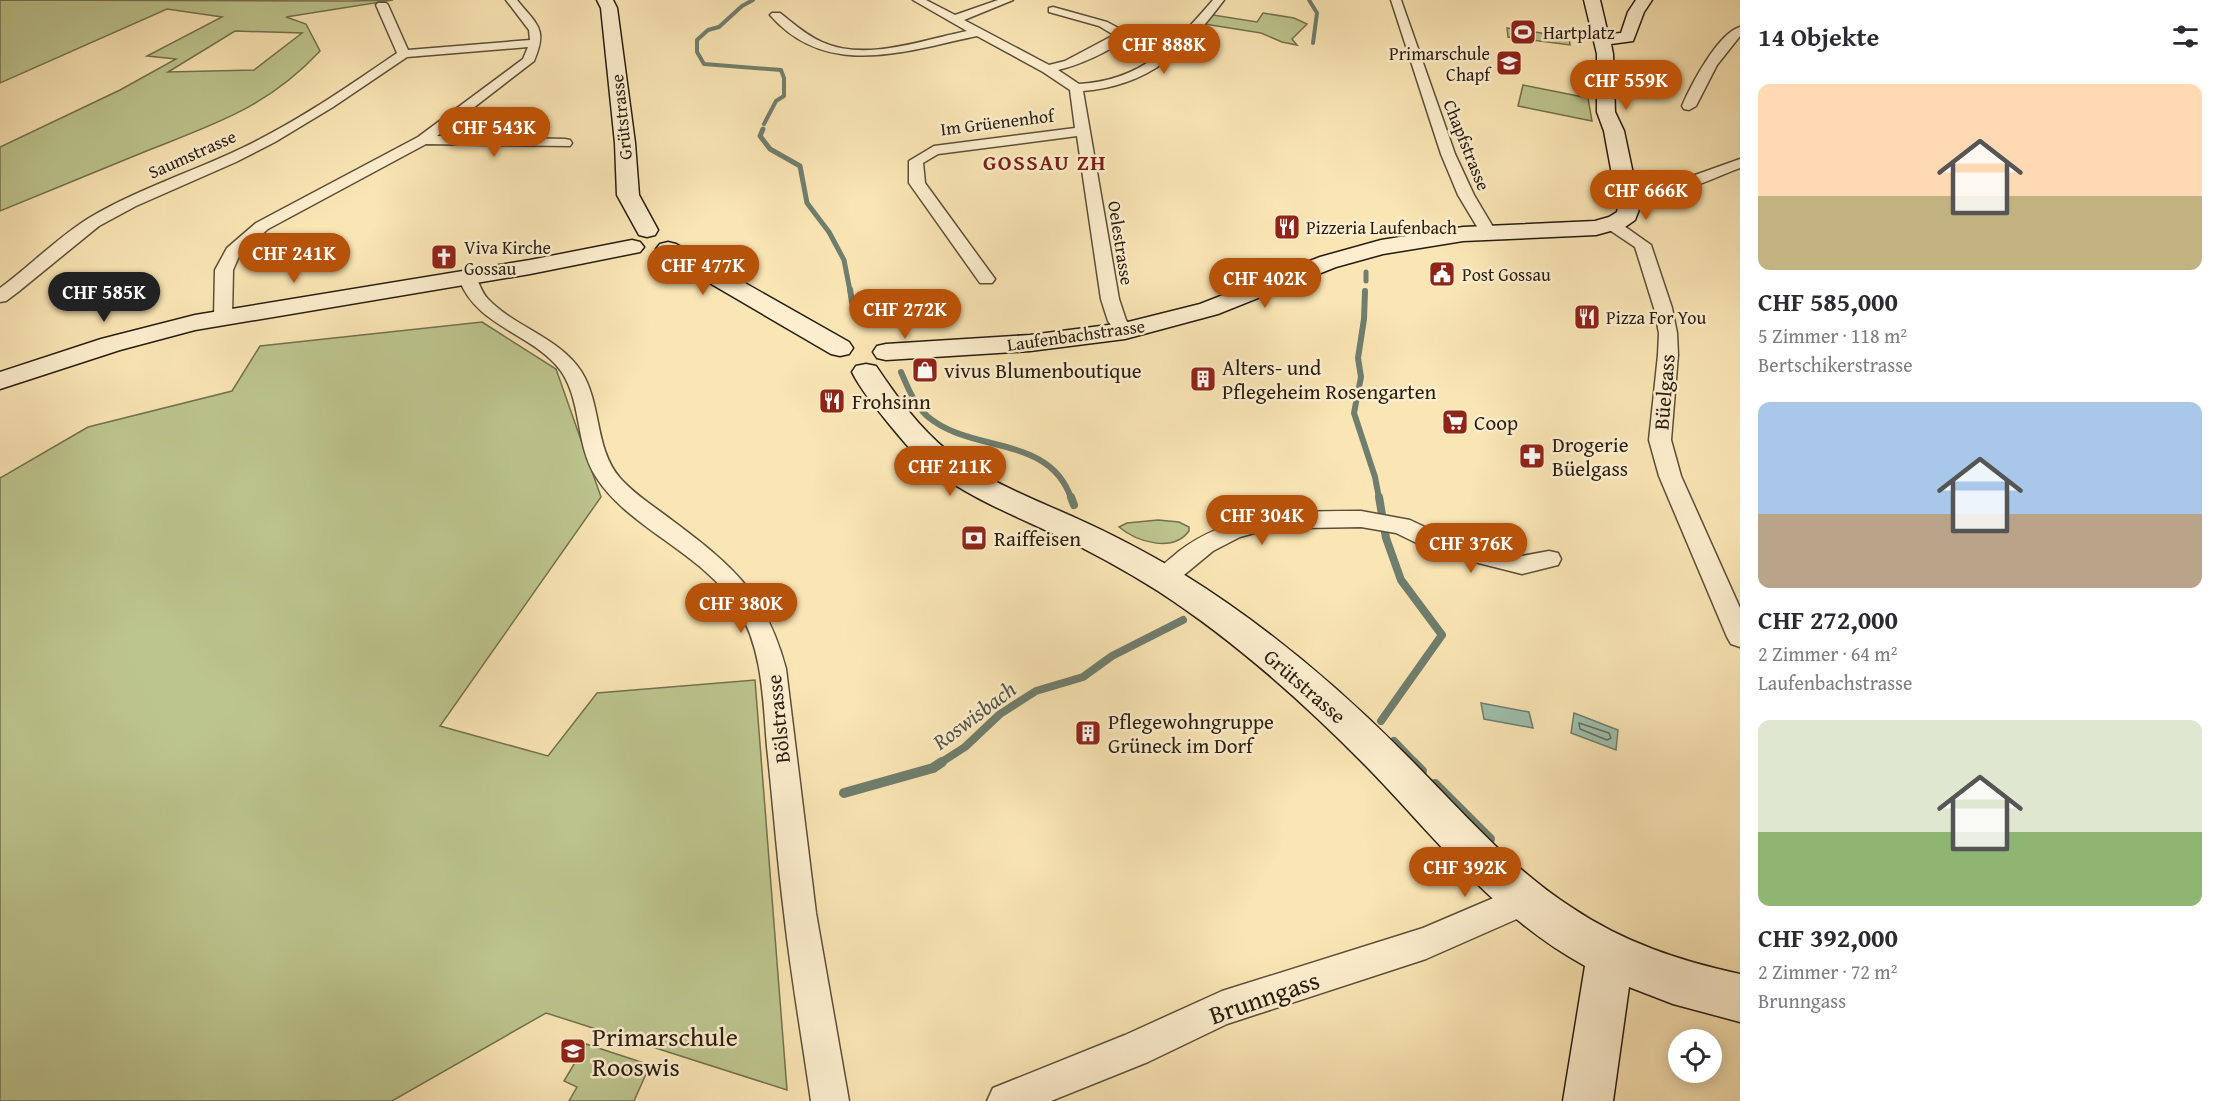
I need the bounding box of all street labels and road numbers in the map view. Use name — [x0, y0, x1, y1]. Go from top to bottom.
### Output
street label: Grütstrasse — [603, 73, 639, 161]
street label: Chapfstrasse — [1437, 95, 1497, 195]
street label: Im Grüenenhof — [939, 101, 1057, 142]
street label: Saumstrasse — [144, 123, 240, 185]
street label: Oelestrasse — [1101, 199, 1141, 287]
street label: Laufenbachstrasse — [1005, 312, 1147, 358]
street label: Büelgass — [1645, 353, 1683, 431]
street label: Grütstrasse — [1257, 641, 1353, 731]
street label: Bölstrasse — [758, 673, 798, 765]
street label: Brunngass — [1203, 960, 1325, 1034]

